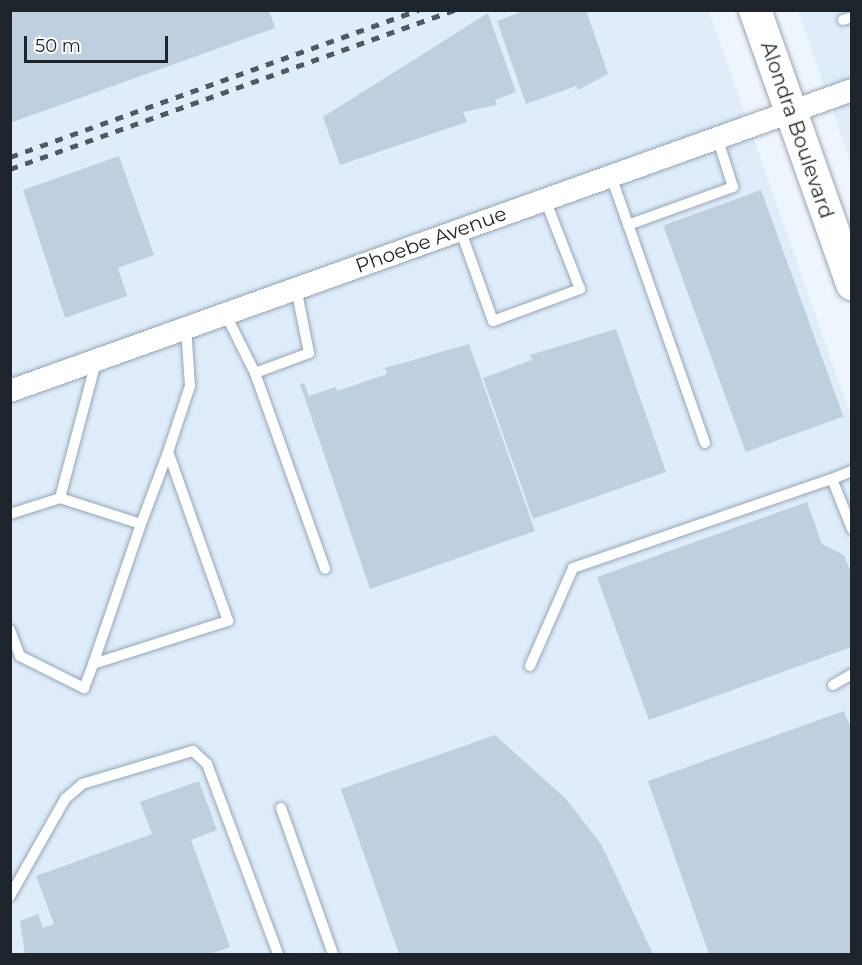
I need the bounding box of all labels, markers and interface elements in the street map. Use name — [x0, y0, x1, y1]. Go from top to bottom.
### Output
scale bar — [27, 24, 171, 62]
text: 50 m — [35, 35, 81, 57]
street label: Alondra Boulevard — [755, 38, 839, 222]
street label: Phoebe Avenue — [352, 202, 510, 278]

